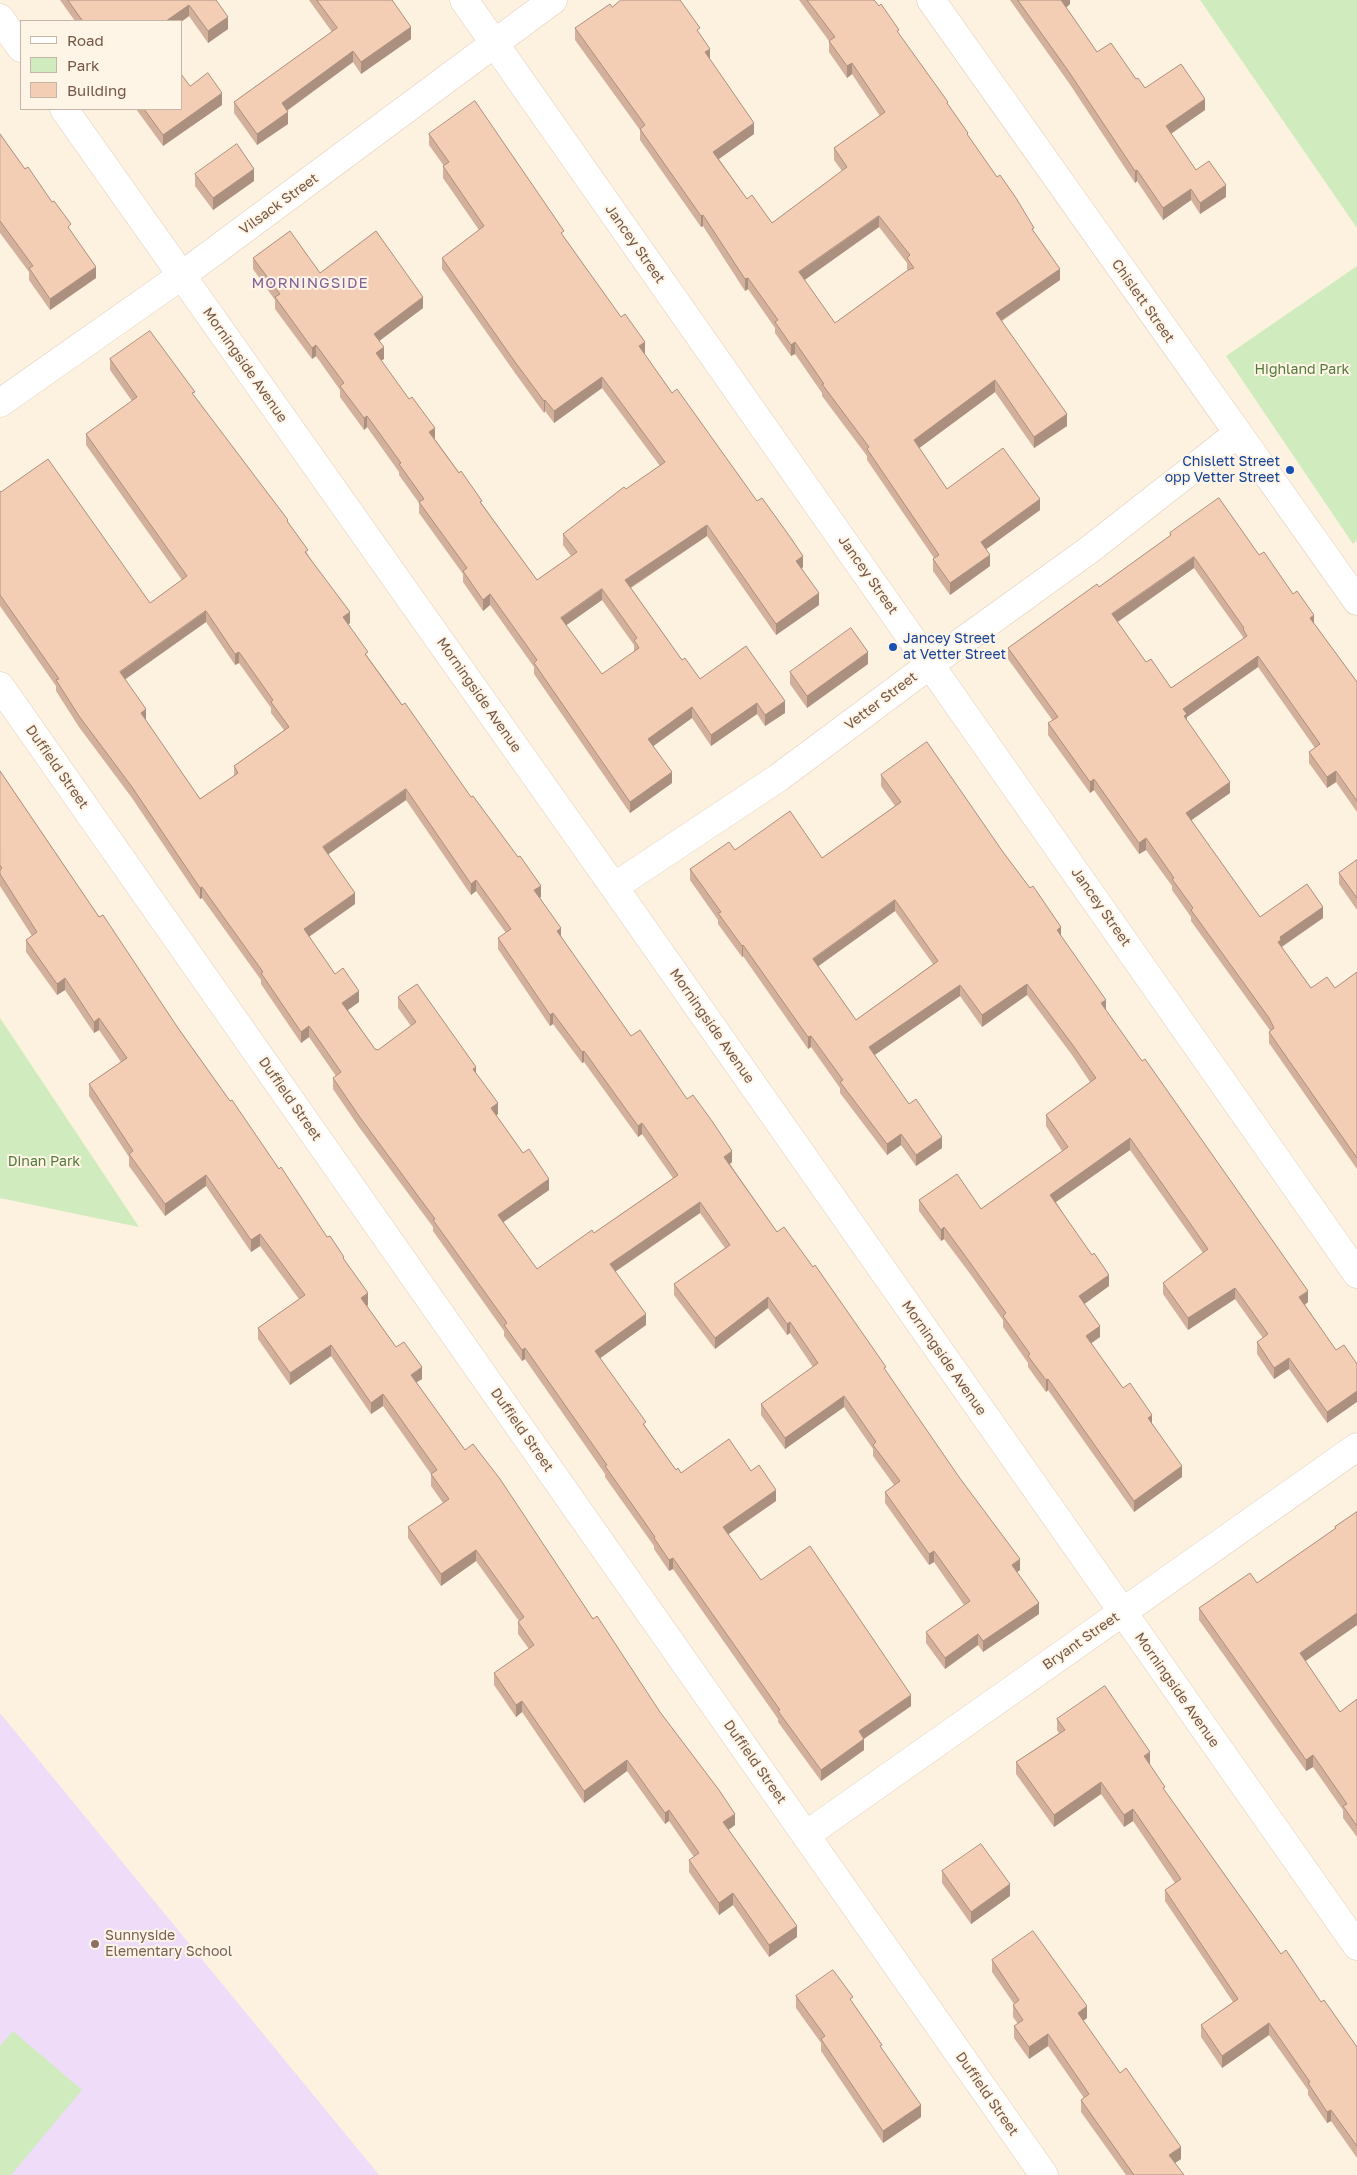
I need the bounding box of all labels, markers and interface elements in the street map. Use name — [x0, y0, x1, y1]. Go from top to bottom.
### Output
legend — [20, 20, 182, 110]
text: Road — [67, 31, 104, 49]
text: Park — [67, 56, 99, 74]
text: Building — [67, 81, 127, 99]
street label: Vilsack Street — [236, 170, 322, 238]
street label: Jancey Street — [602, 201, 668, 287]
street label: Chislett Street — [1108, 256, 1178, 346]
district label: MORNINGSIDE — [250, 274, 370, 292]
street label: Morningside Avenue — [199, 304, 291, 426]
park label: Highland Park — [1254, 362, 1350, 378]
place label: Chislett Street opp Vetter Street — [1165, 454, 1280, 487]
marker: Chislett Street opp Vetter Street — [1284, 464, 1296, 476]
street label: Jancey Street — [835, 532, 901, 618]
place label: Jancey Street at Vetter Street — [903, 631, 1006, 664]
street label: Morningside Avenue — [433, 634, 525, 756]
marker: Jancey Street at Vetter Street — [887, 641, 899, 653]
street label: Vetter Street — [842, 668, 920, 734]
street label: Duffield Street — [22, 722, 92, 812]
street label: Jancey Street — [1068, 864, 1134, 950]
street label: Morningside Avenue — [666, 965, 758, 1087]
street label: Duffield Street — [255, 1054, 325, 1144]
park label: Dinan Park — [8, 1154, 80, 1170]
street label: Morningside Avenue — [898, 1297, 990, 1419]
street label: Duffield Street — [487, 1385, 557, 1475]
street label: Bryant Street — [1039, 1608, 1123, 1674]
street label: Morningside Avenue — [1131, 1629, 1223, 1751]
street label: Duffield Street — [720, 1717, 790, 1807]
place label: Sunnyside Elementary School — [105, 1928, 232, 1960]
marker: Sunnyside Elementary School — [89, 1938, 101, 1950]
street label: Duffield Street — [952, 2049, 1022, 2139]

